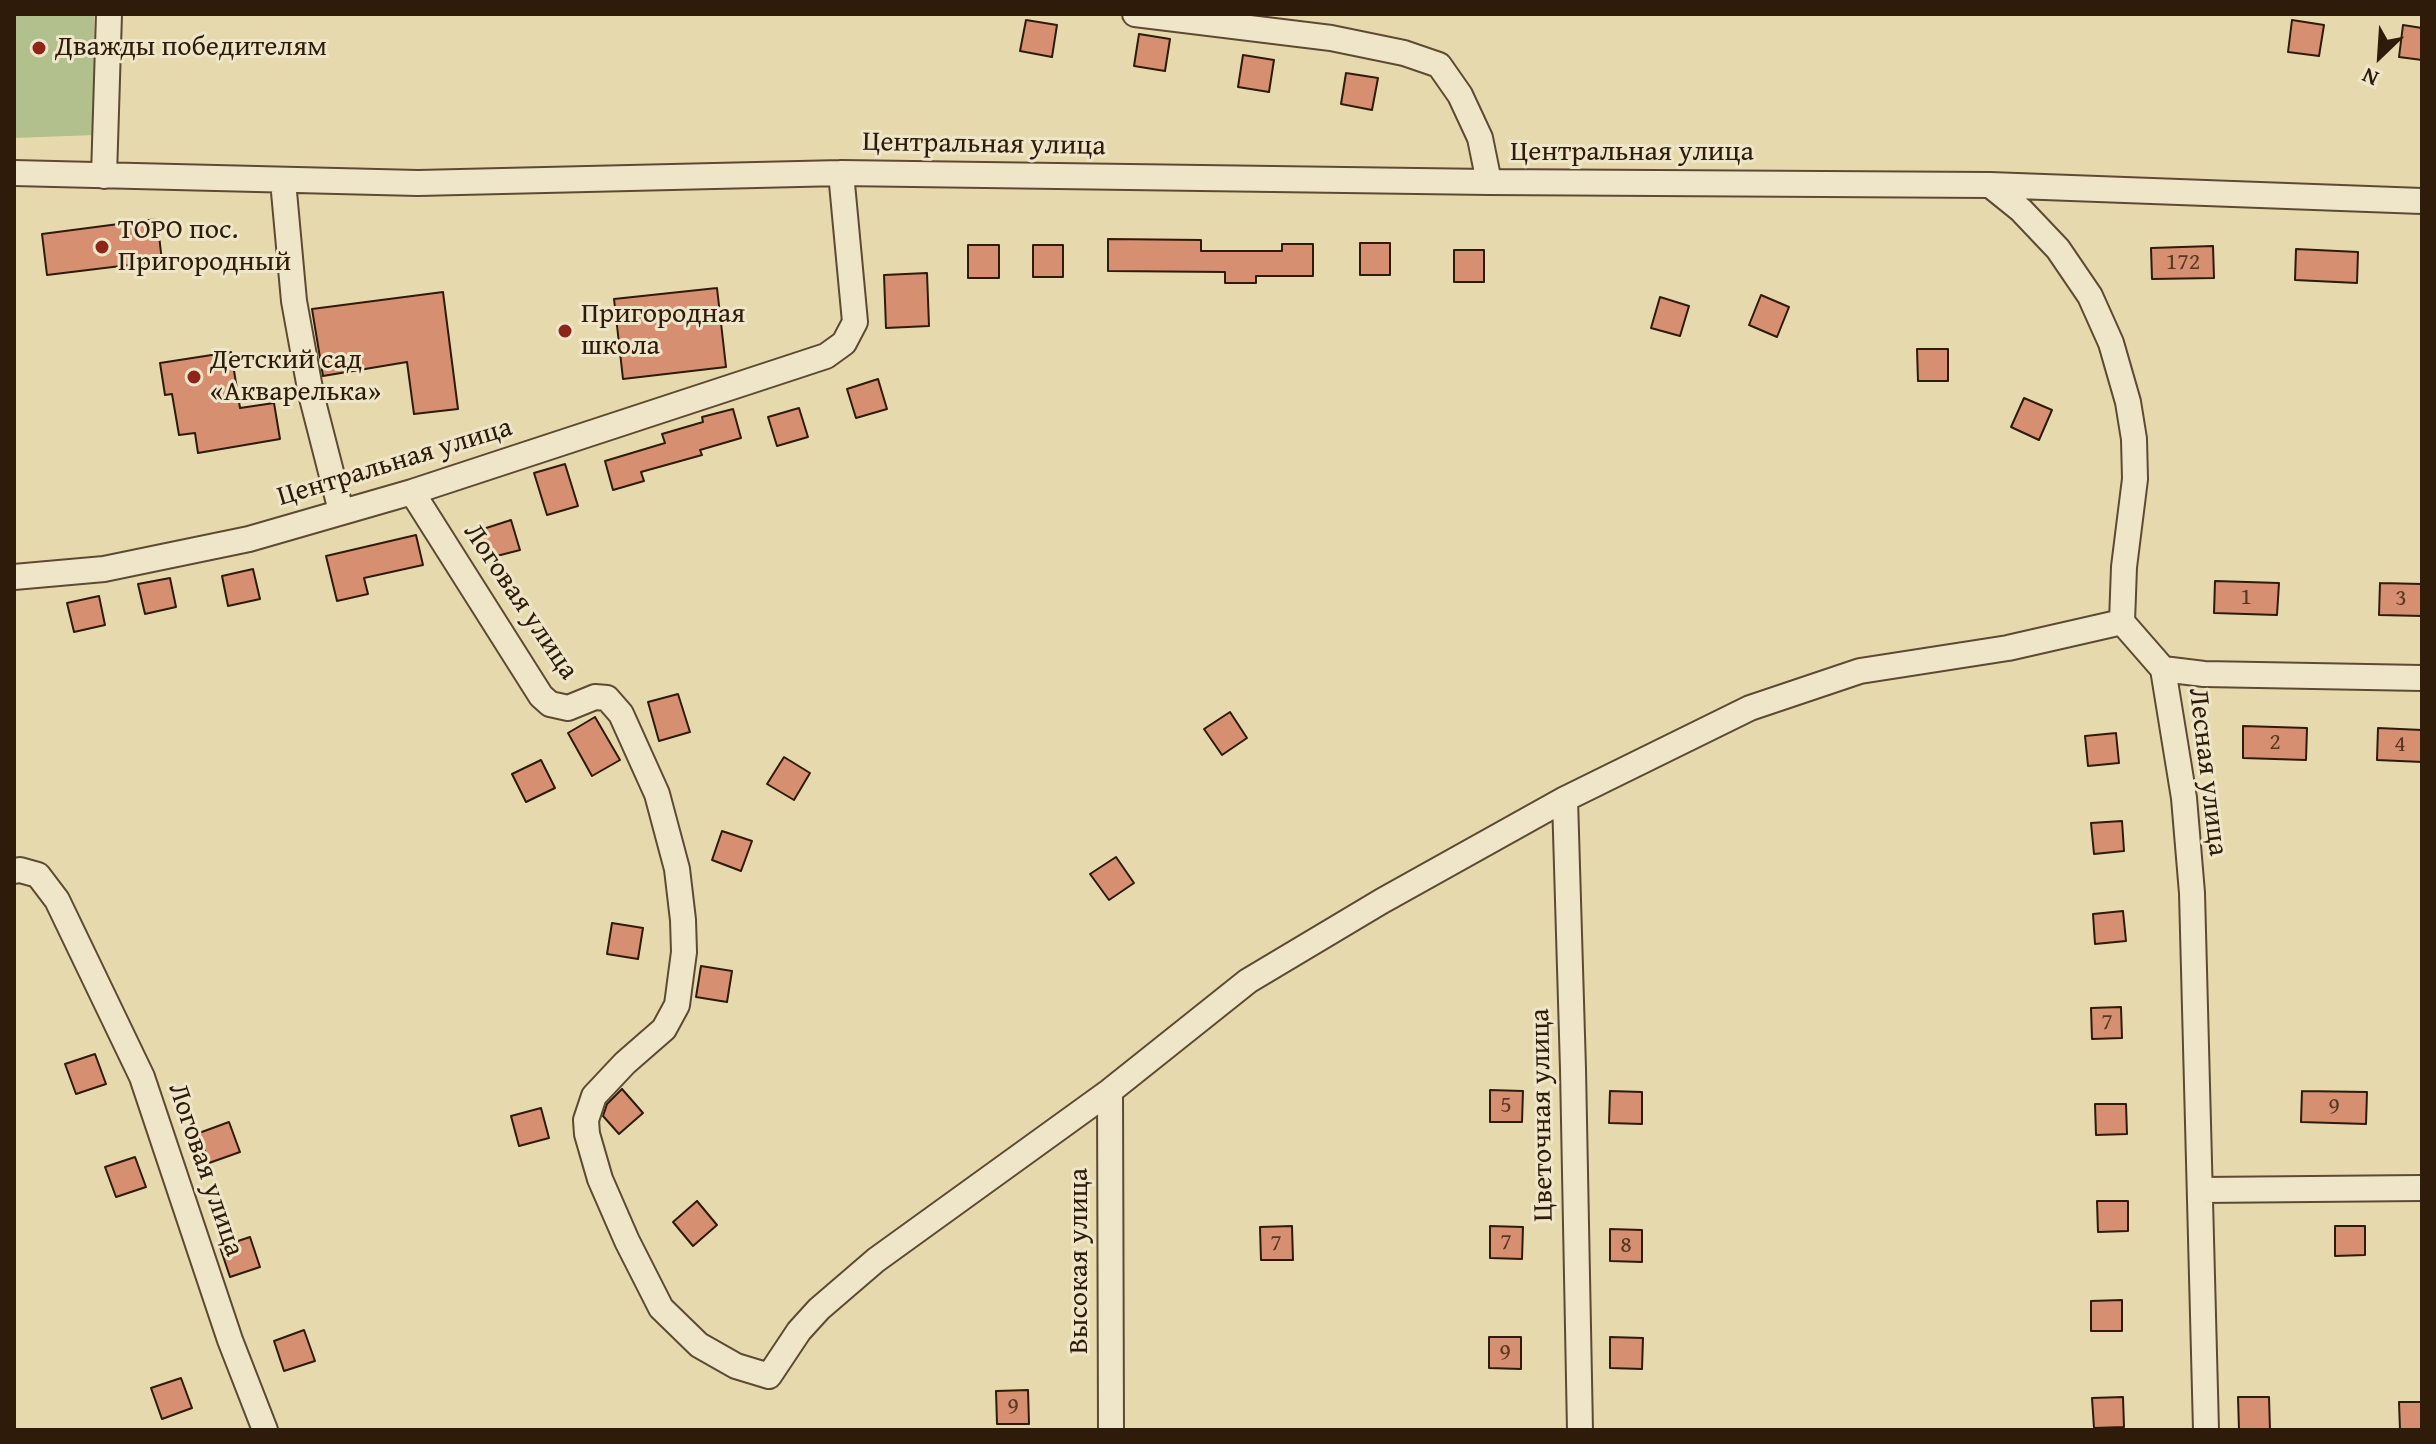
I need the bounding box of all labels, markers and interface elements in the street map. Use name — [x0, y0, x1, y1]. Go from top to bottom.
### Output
north arrow — [2340, 16, 2420, 96]
place label: Дважды победителям — [55, 31, 327, 65]
marker: Дважды победителям — [30, 39, 48, 57]
text: N — [2356, 60, 2383, 95]
street label: Центральная улица — [862, 126, 1106, 164]
street label: Центральная улица — [1510, 136, 1754, 170]
place label: ТОРО пос. Пригородный — [118, 214, 291, 280]
marker: ТОРО пос. Пригородный — [93, 238, 111, 256]
house number: 172 — [2166, 249, 2200, 277]
place label: Пригородная школа — [581, 298, 745, 364]
marker: Пригородная школа — [556, 322, 574, 340]
place label: Детский сад «Акварелька» — [210, 344, 381, 410]
marker: Детский сад «Акварелька» — [185, 368, 203, 386]
street label: Центральная улица — [274, 411, 516, 515]
street label: Логовая улица — [455, 518, 585, 686]
house number: 1 — [2240, 584, 2252, 612]
house number: 3 — [2395, 585, 2407, 613]
street label: Лесная улица — [2180, 686, 2234, 858]
house number: 2 — [2269, 729, 2281, 757]
house number: 4 — [2394, 731, 2406, 759]
street label: Цветочная улица — [1524, 1008, 1562, 1222]
house number: 7 — [2101, 1009, 2113, 1037]
street label: Логовая улица — [160, 1079, 250, 1261]
house number: 5 — [1500, 1092, 1512, 1120]
house number: 9 — [2328, 1093, 2340, 1121]
street label: Высокая улица — [1063, 1168, 1097, 1354]
house number: 7 — [1500, 1229, 1512, 1257]
house number: 7 — [1270, 1230, 1282, 1258]
house number: 8 — [1620, 1232, 1632, 1260]
house number: 9 — [1499, 1339, 1511, 1367]
house number: 9 — [1007, 1393, 1019, 1421]

